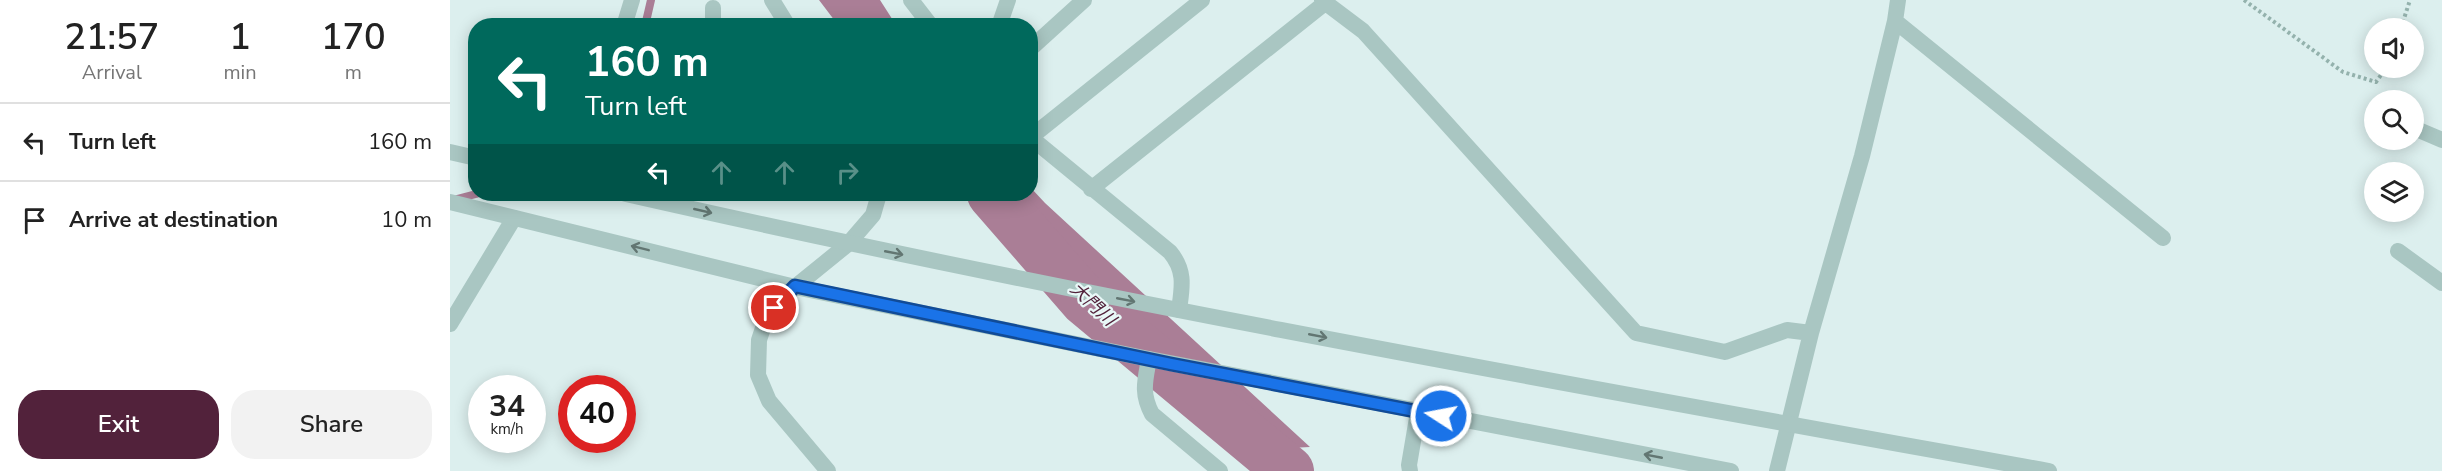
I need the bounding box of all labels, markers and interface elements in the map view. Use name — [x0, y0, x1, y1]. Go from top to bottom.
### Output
text: 21:57 — [64, 13, 159, 62]
text: 1 — [229, 13, 251, 62]
text: 170 — [321, 13, 386, 62]
map controls — [2364, 18, 2424, 222]
button: sound — [2364, 18, 2424, 78]
text: 160 m — [585, 34, 709, 91]
icon: left — [486, 42, 564, 120]
text: Arrival — [82, 59, 142, 86]
text: min — [224, 59, 257, 86]
text: m — [345, 59, 362, 86]
text: Turn left — [585, 88, 686, 125]
button: search — [2364, 90, 2424, 150]
icon: left — [18, 126, 51, 159]
text: Turn left — [69, 127, 156, 157]
text: 160 m — [368, 127, 432, 157]
icon: left — [642, 156, 675, 189]
icon: ahead — [705, 156, 738, 189]
icon: ahead — [768, 156, 801, 189]
icon: right — [831, 156, 864, 189]
button: layers — [2364, 162, 2424, 222]
icon: arrive — [18, 204, 51, 237]
text: Arrive at destination — [69, 205, 278, 235]
text: 10 m — [381, 205, 432, 235]
one-way arrow — [694, 206, 713, 218]
one-way arrow — [630, 242, 649, 254]
one-way arrow — [883, 248, 903, 259]
water label: 大門川 — [1065, 277, 1122, 333]
pin — [748, 282, 799, 333]
icon: arrive — [757, 291, 790, 324]
one-way arrow — [1116, 295, 1135, 306]
one-way arrow — [1307, 331, 1327, 342]
speed limit sign: 40 — [558, 375, 636, 453]
position arrow — [1409, 384, 1473, 448]
text: 34 — [489, 386, 525, 427]
button: Exit — [18, 390, 219, 459]
button: Share — [231, 390, 432, 459]
text: km/h — [490, 419, 524, 439]
one-way arrow — [1644, 450, 1664, 461]

